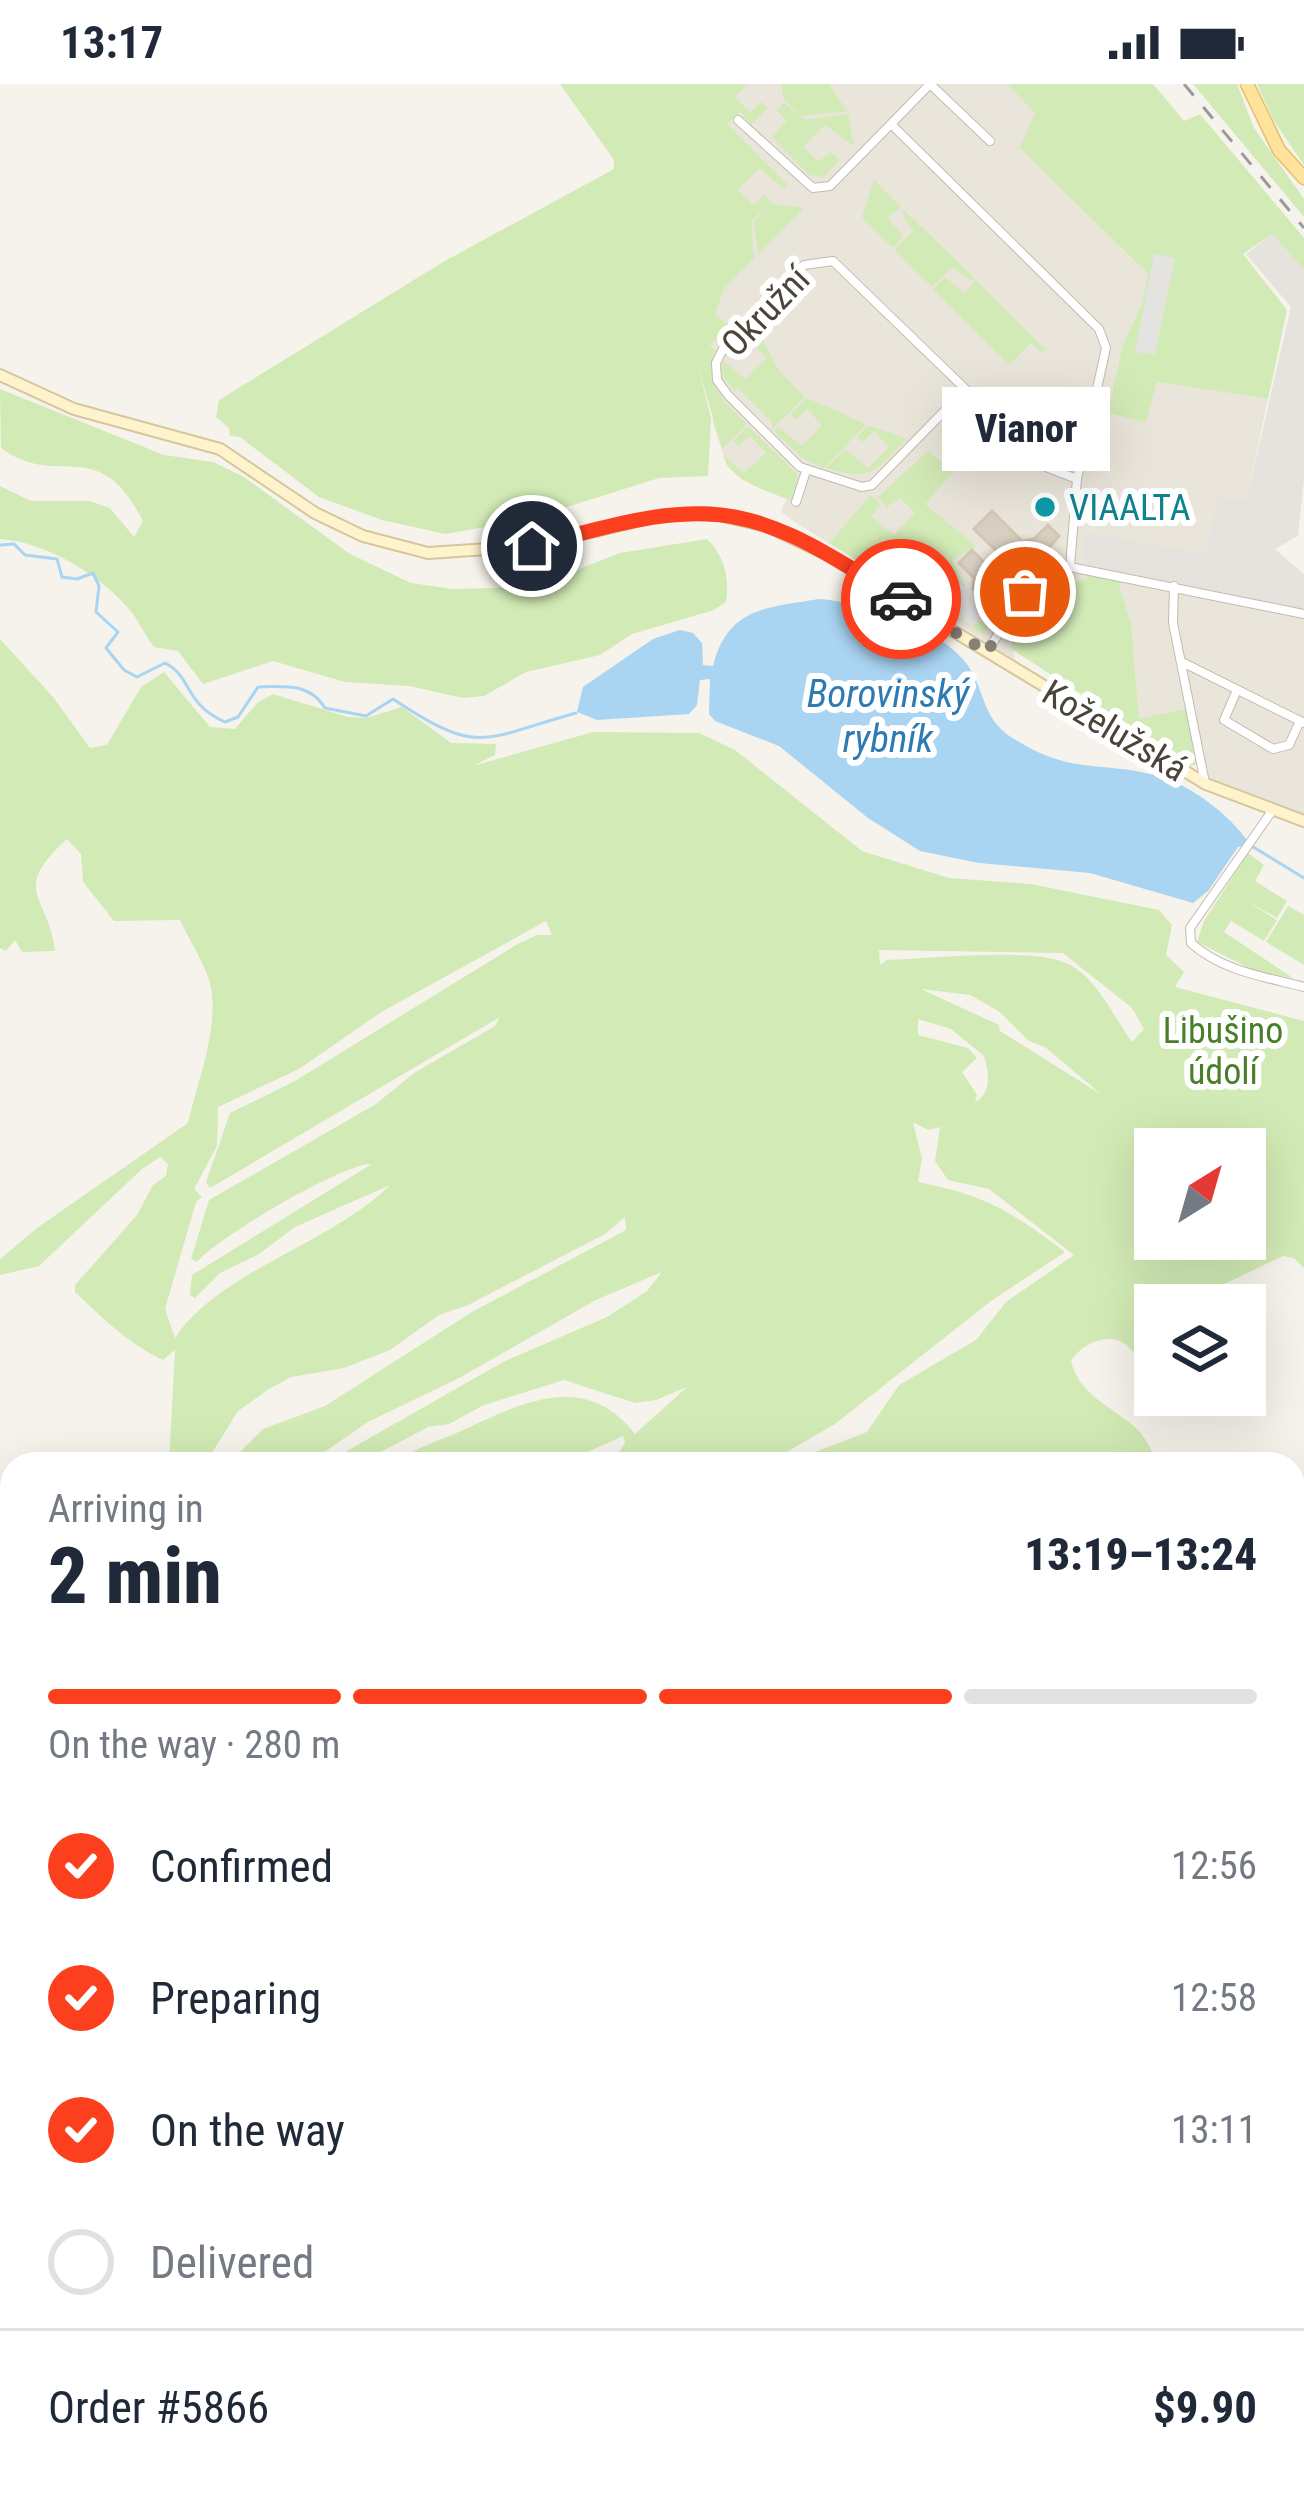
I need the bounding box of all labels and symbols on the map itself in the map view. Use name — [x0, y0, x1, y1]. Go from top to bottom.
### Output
street label: Okružní — [713, 257, 819, 365]
callout: Vianor — [941, 388, 1109, 472]
place label: VIAALTA — [1069, 487, 1191, 529]
marker: VIAALTA — [1032, 494, 1058, 520]
pin — [481, 495, 583, 597]
courier — [841, 539, 961, 659]
pin — [974, 541, 1076, 643]
water label: Borovinský rybník — [807, 671, 972, 762]
street label: Koželužská — [1035, 671, 1194, 790]
park label: Libušino údolí — [1163, 1010, 1283, 1093]
north arrow — [1134, 1128, 1266, 1260]

